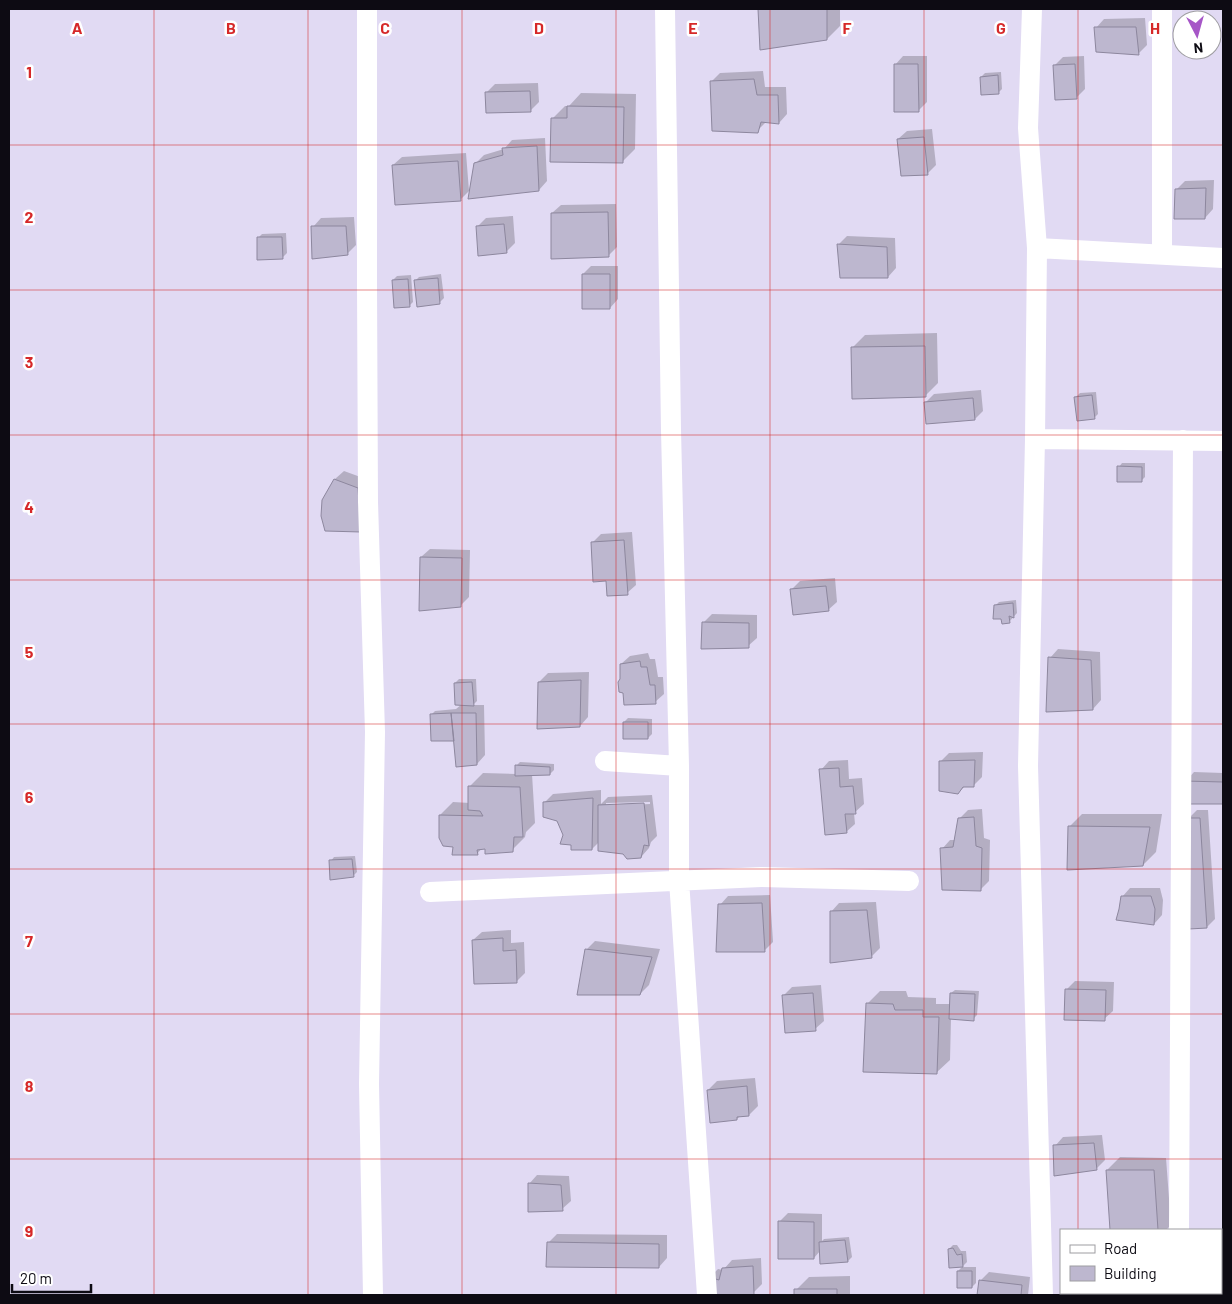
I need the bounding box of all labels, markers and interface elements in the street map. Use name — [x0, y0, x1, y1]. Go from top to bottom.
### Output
north arrow — [1172, 10, 1222, 60]
text: A — [72, 18, 83, 37]
text: B — [226, 18, 236, 37]
text: C — [380, 18, 390, 37]
text: D — [534, 18, 544, 37]
text: E — [688, 18, 698, 37]
text: F — [843, 18, 852, 37]
text: G — [996, 18, 1006, 37]
text: H — [1150, 18, 1160, 37]
text: N — [1193, 39, 1204, 57]
text: 1 — [26, 62, 32, 81]
text: 2 — [25, 207, 34, 226]
text: 3 — [25, 352, 33, 371]
text: 4 — [24, 497, 34, 516]
text: 5 — [25, 642, 34, 661]
text: 6 — [25, 787, 34, 806]
text: 7 — [25, 931, 33, 950]
text: 8 — [25, 1076, 34, 1095]
text: 9 — [25, 1221, 33, 1240]
legend — [1060, 1229, 1222, 1294]
text: Road — [1104, 1239, 1137, 1257]
scale bar — [12, 1262, 91, 1294]
text: Building — [1104, 1264, 1157, 1282]
text: 20 m — [20, 1269, 52, 1287]

